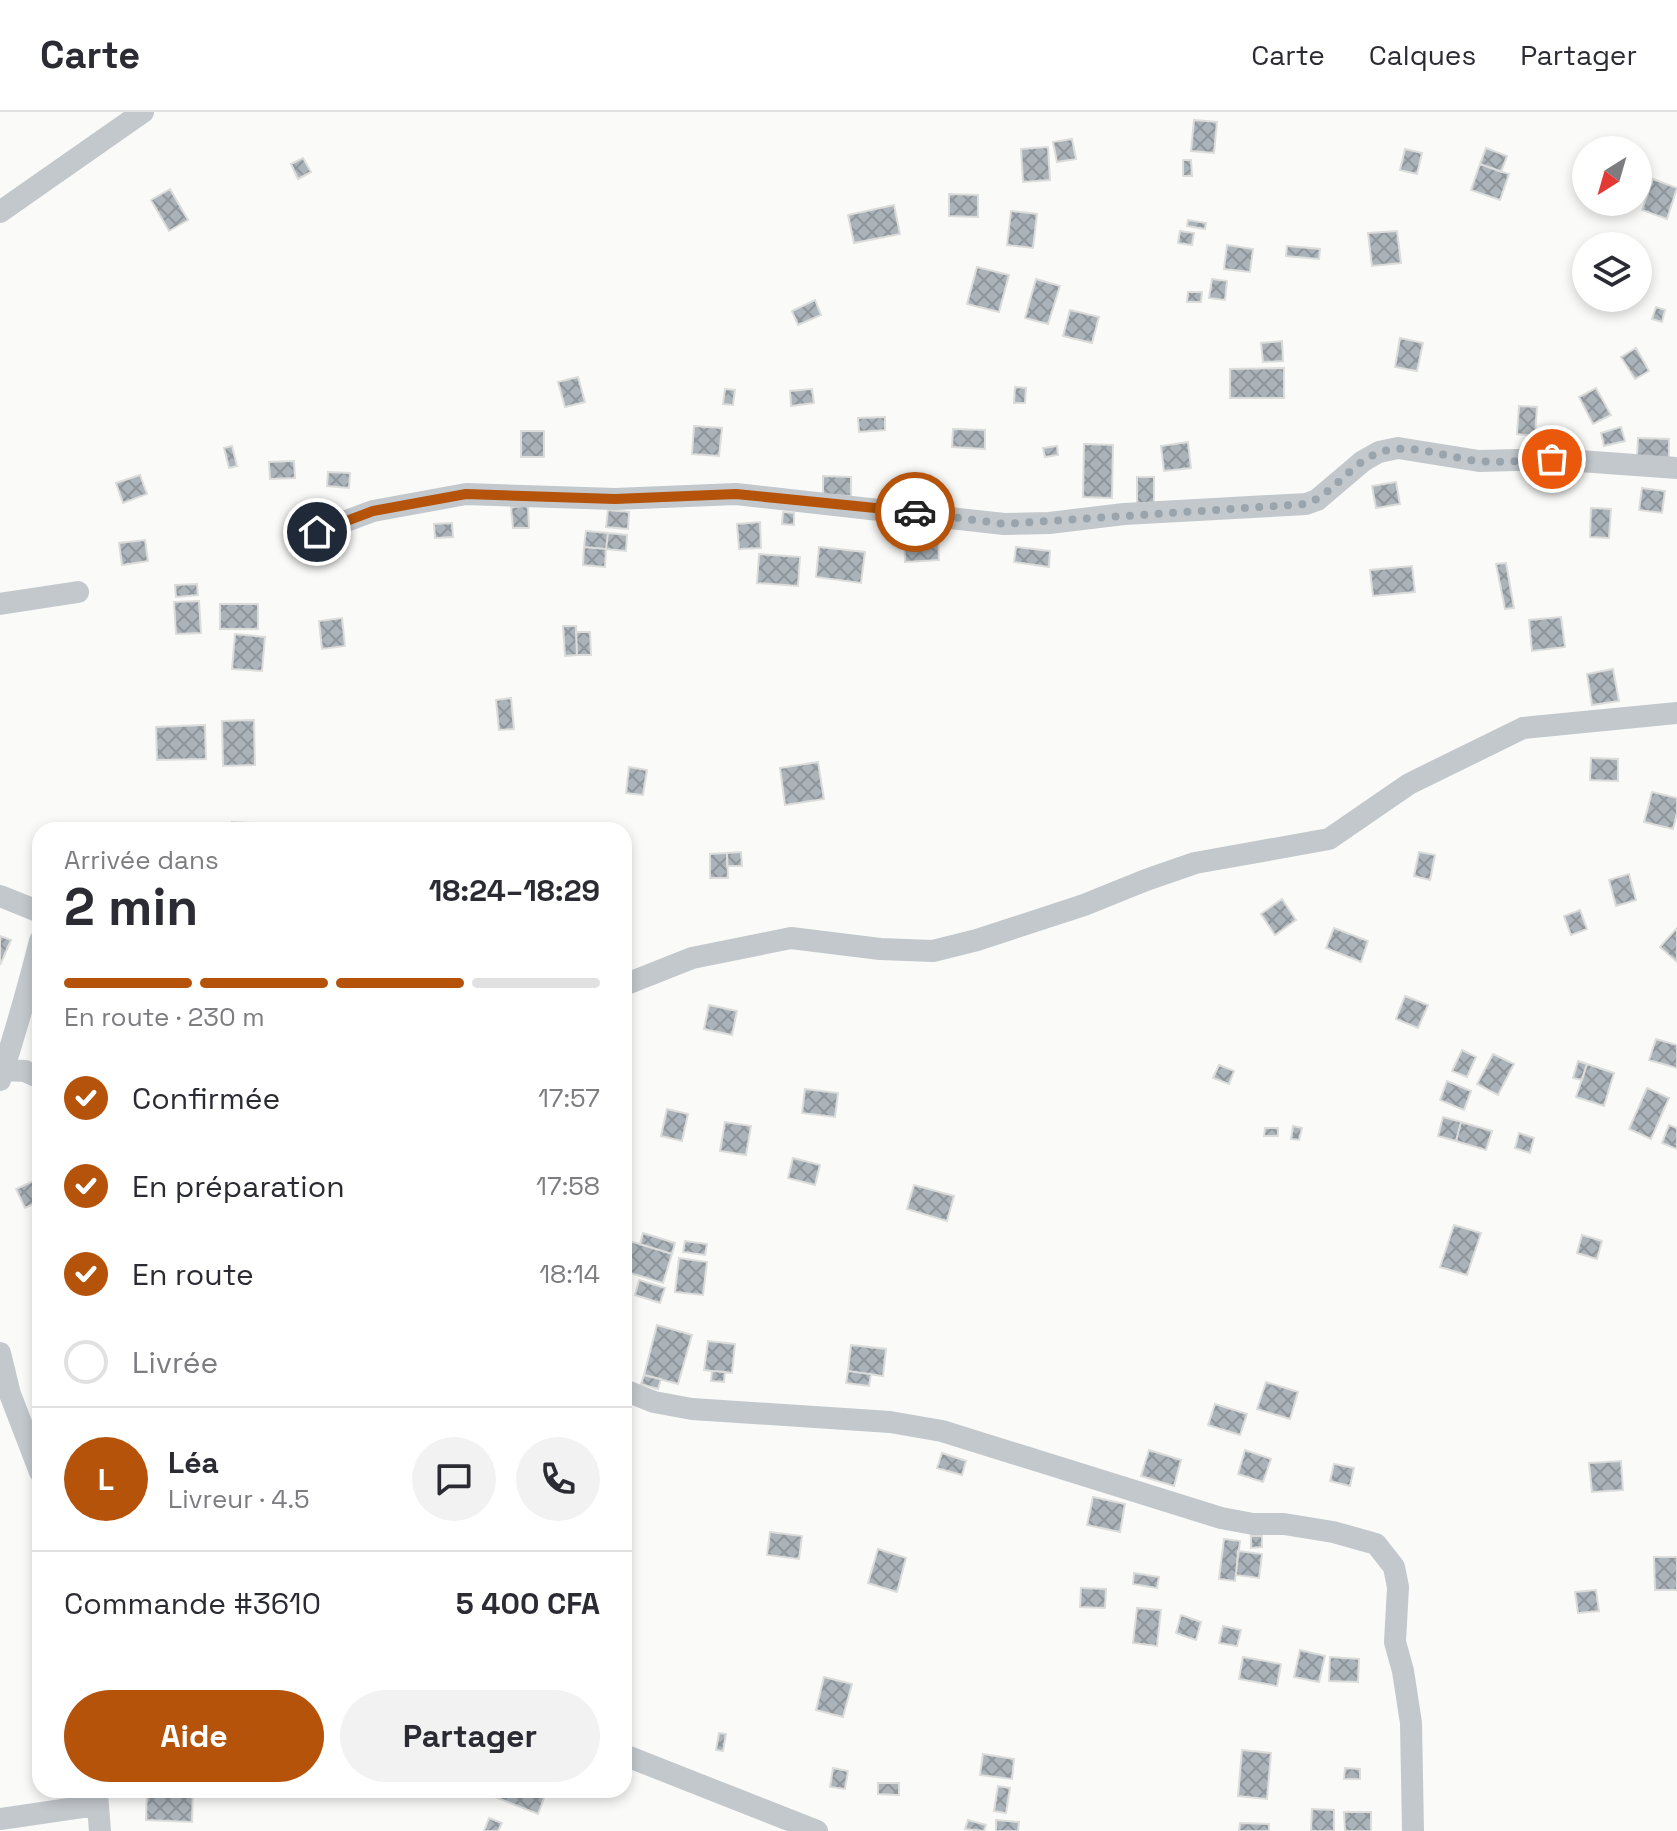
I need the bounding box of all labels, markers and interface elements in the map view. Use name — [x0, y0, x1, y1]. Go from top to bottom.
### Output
text: Carte — [40, 31, 140, 79]
text: Carte — [1251, 37, 1325, 73]
text: Calques — [1369, 37, 1476, 73]
text: Partager — [1520, 37, 1637, 73]
north arrow — [1572, 136, 1652, 216]
map controls — [1572, 136, 1652, 312]
button: layers — [1572, 232, 1652, 312]
pin — [1518, 425, 1586, 493]
icon: bag — [1530, 437, 1574, 481]
courier — [875, 472, 955, 552]
icon: car — [893, 490, 937, 534]
pin — [283, 498, 351, 566]
icon: home — [295, 510, 339, 554]
text: Arrivée dans — [64, 843, 219, 877]
text: 18:24–18:29 — [429, 871, 600, 910]
text: 2 min — [64, 874, 198, 940]
text: En route · 230 m — [64, 1000, 265, 1034]
icon: check — [64, 1076, 108, 1120]
text: Confirmée — [132, 1079, 280, 1118]
text: 17:57 — [538, 1081, 600, 1115]
icon: check — [64, 1164, 108, 1208]
text: En préparation — [132, 1167, 345, 1206]
text: 17:58 — [536, 1169, 600, 1203]
icon: check — [64, 1252, 108, 1296]
text: En route — [132, 1255, 254, 1294]
text: 18:14 — [539, 1257, 600, 1291]
text: Livrée — [132, 1343, 218, 1382]
button: chat — [412, 1437, 496, 1521]
button: phone — [516, 1437, 600, 1521]
text: Léa — [168, 1443, 219, 1482]
text: L — [98, 1460, 114, 1499]
text: Livreur · 4.5 — [168, 1482, 310, 1516]
text: Commande #3610 — [64, 1584, 321, 1623]
text: 5 400 CFA — [456, 1584, 600, 1623]
button: Aide — [64, 1690, 324, 1782]
button: Partager — [340, 1690, 600, 1782]

